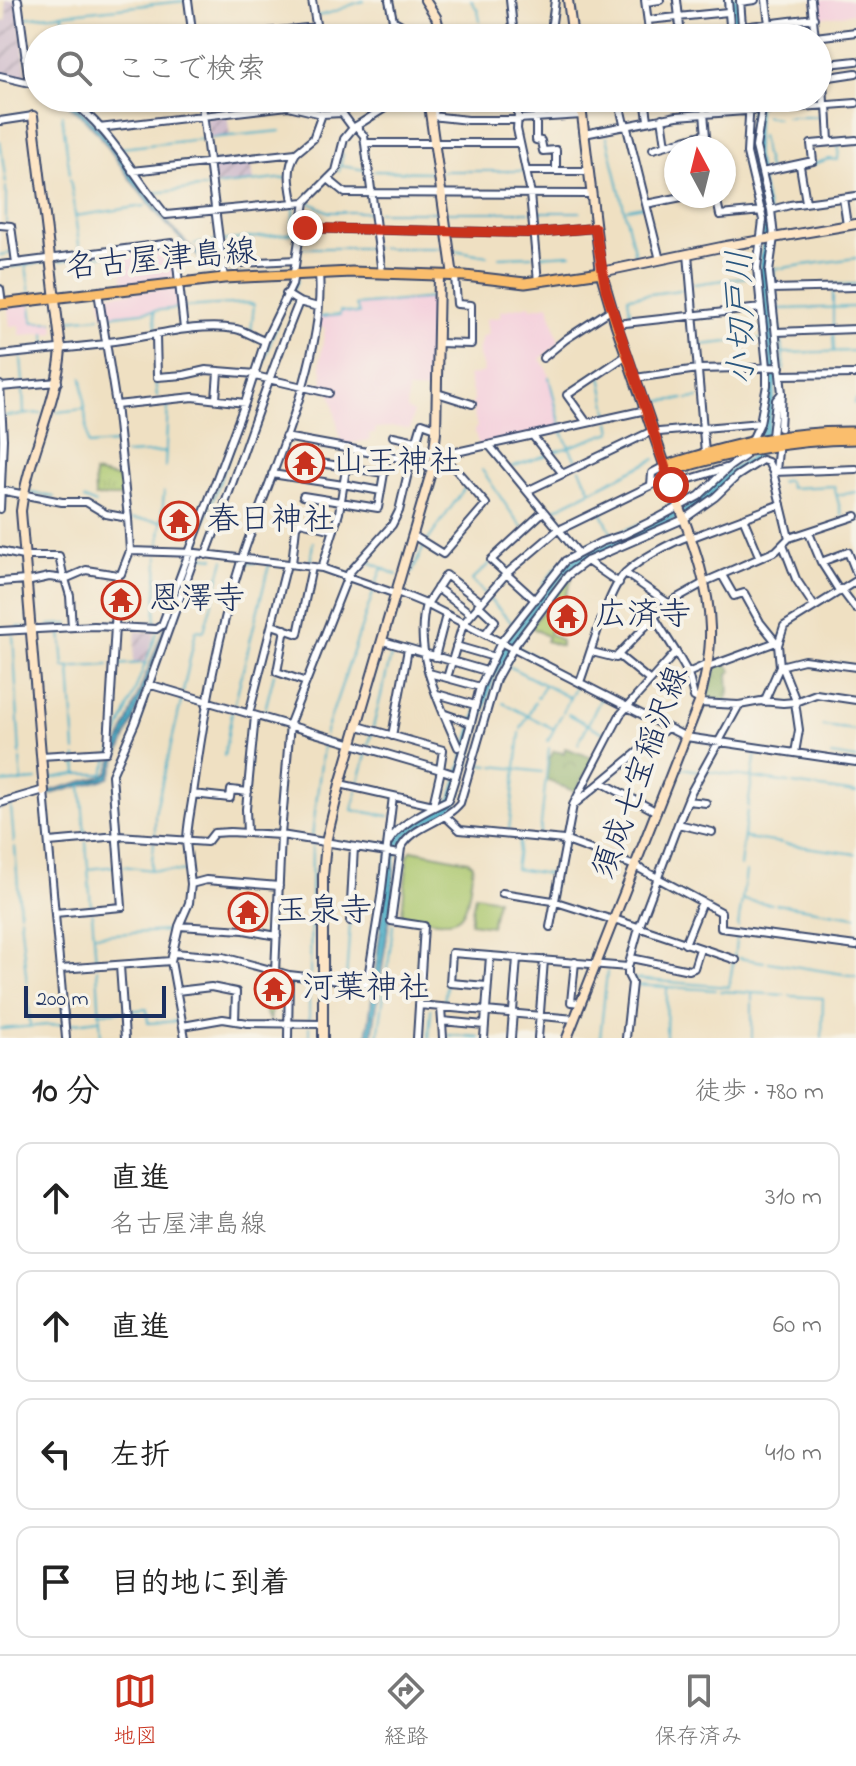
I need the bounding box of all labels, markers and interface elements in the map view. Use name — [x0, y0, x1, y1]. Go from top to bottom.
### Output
search box — [24, 24, 832, 112]
icon: search — [52, 46, 96, 90]
text: ここで検索 — [116, 49, 266, 93]
north arrow — [664, 136, 736, 208]
route end — [287, 210, 323, 246]
street label: 名古屋津島線 — [63, 229, 259, 293]
water label: 小切戸川 — [717, 250, 769, 386]
place label: 山王神社 — [333, 440, 461, 487]
temple icon: 山王神社 — [284, 442, 326, 484]
route start — [653, 467, 689, 503]
place label: 春日神社 — [207, 498, 335, 545]
temple icon: 春日神社 — [158, 500, 200, 542]
place label: 恩澤寺 — [149, 577, 245, 624]
temple icon: 恩澤寺 — [100, 579, 142, 621]
place label: 広済寺 — [595, 593, 691, 640]
temple icon: 広済寺 — [546, 595, 588, 637]
street label: 須成七宝稲沢線 — [582, 660, 702, 886]
place label: 玉泉寺 — [276, 889, 372, 936]
temple icon: 玉泉寺 — [227, 891, 269, 933]
place label: 河葉神社 — [302, 966, 430, 1013]
temple icon: 河葉神社 — [253, 968, 295, 1010]
scale bar — [24, 982, 166, 1018]
text: 200 m — [36, 984, 89, 1016]
text: 10 分 — [32, 1068, 100, 1118]
text: 徒歩 · 780 m — [695, 1074, 824, 1112]
text: 直進 — [110, 1158, 170, 1202]
icon: ahead — [34, 1176, 78, 1220]
text: 310 m — [765, 1179, 822, 1217]
text: 名古屋津島線 — [110, 1207, 266, 1245]
icon: ahead — [34, 1304, 78, 1348]
text: 直進 — [110, 1307, 170, 1351]
text: 60 m — [773, 1307, 822, 1345]
icon: left — [34, 1432, 78, 1476]
text: 左折 — [110, 1435, 170, 1479]
text: 410 m — [765, 1435, 822, 1473]
icon: arrive — [34, 1560, 78, 1604]
text: 目的地に到着 — [110, 1563, 290, 1607]
tab: 地図 — [113, 1669, 157, 1754]
tab: 経路 — [384, 1669, 428, 1754]
tab: 保存済み — [655, 1669, 743, 1754]

